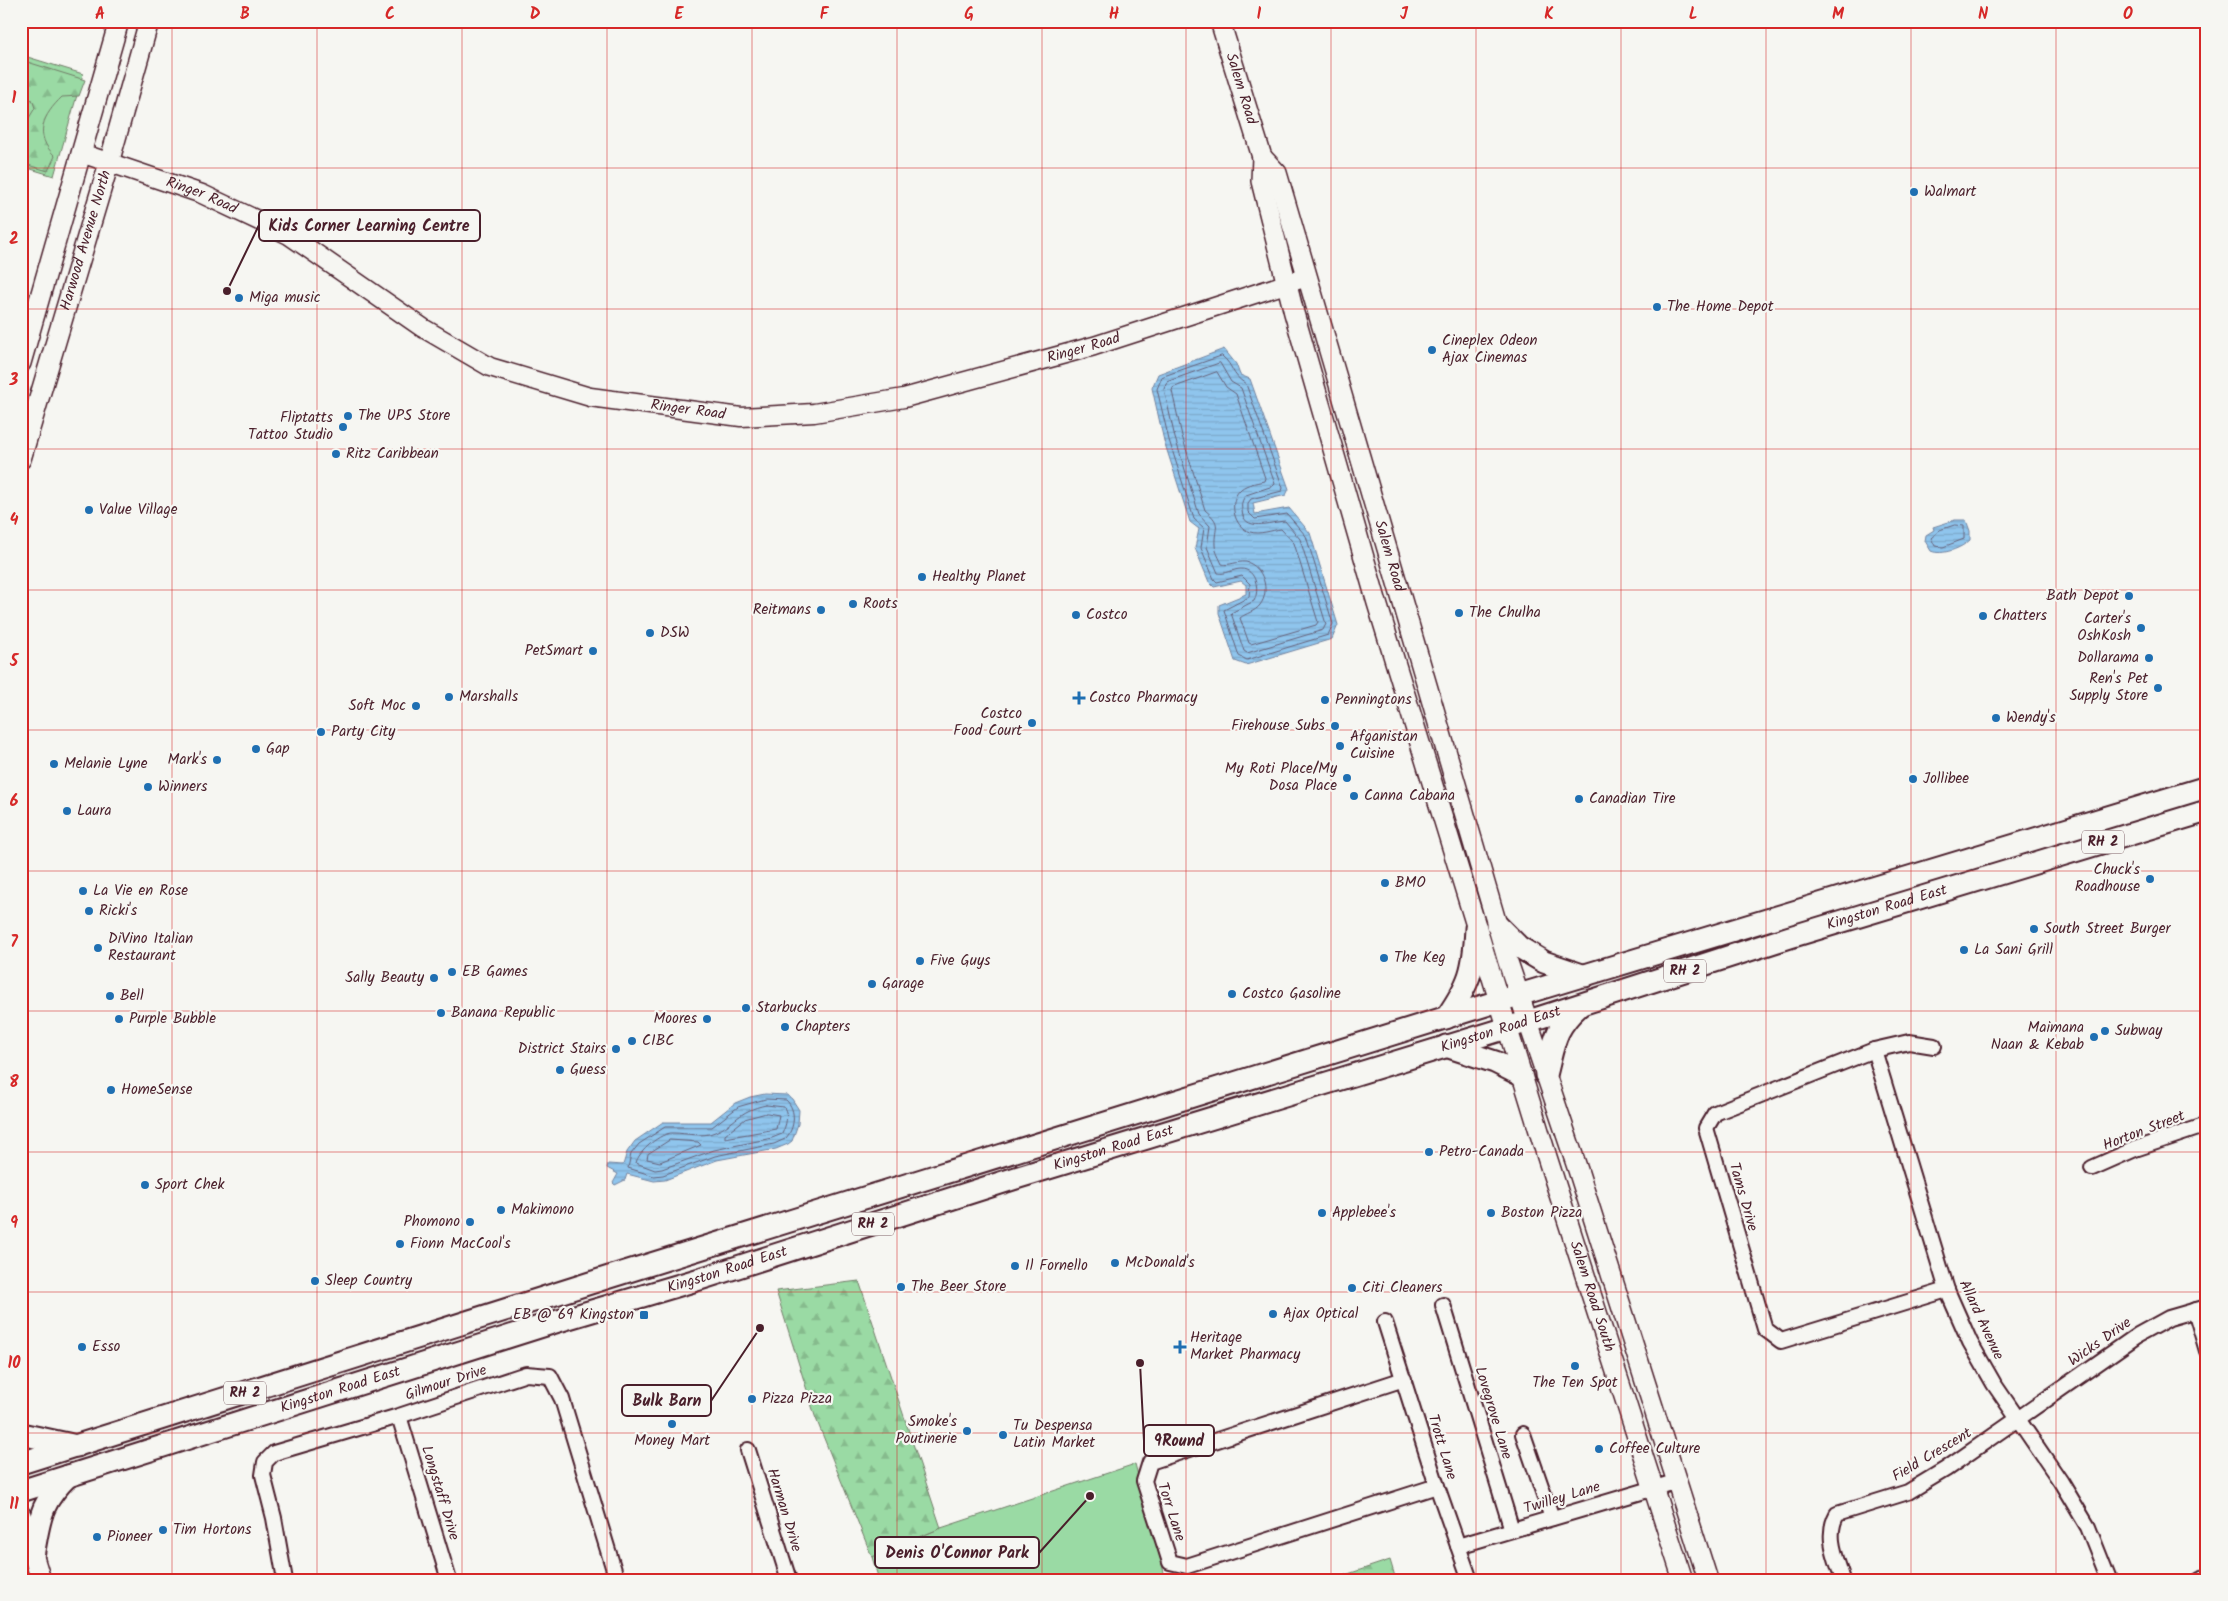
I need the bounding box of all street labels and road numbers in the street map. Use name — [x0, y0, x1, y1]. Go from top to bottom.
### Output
street label: Salem Road — [1219, 50, 1263, 128]
street label: Harwood Avenue North — [54, 167, 118, 314]
street label: Ringer Road — [163, 171, 242, 221]
street label: Ringer Road — [1044, 326, 1124, 370]
street label: Ringer Road — [649, 393, 728, 427]
street label: Salem Road — [1367, 517, 1411, 595]
road number: RH 2 — [2082, 830, 2124, 854]
street label: Kingston Road East — [1824, 878, 1950, 937]
road number: RH 2 — [1664, 959, 1706, 982]
street label: Kingston Road East — [1438, 999, 1564, 1060]
street label: Horton Street — [2099, 1104, 2189, 1158]
street label: Kingston Road East — [1050, 1118, 1177, 1178]
street label: Tams Drive — [1722, 1160, 1764, 1235]
road number: RH 2 — [852, 1212, 894, 1236]
street label: Salem Road South — [1563, 1238, 1621, 1355]
street label: Kingston Road East — [664, 1240, 791, 1300]
street label: Allard Avenue — [1952, 1276, 2010, 1364]
street label: Wicks Drive — [2063, 1311, 2137, 1373]
street label: Gilmour Drive — [402, 1358, 490, 1407]
street label: Kingston Road East — [277, 1360, 404, 1420]
street label: Lovegrove Lane — [1467, 1364, 1519, 1463]
road number: RH 2 — [224, 1382, 266, 1405]
street label: Trott Lane — [1421, 1411, 1463, 1483]
street label: Field Crescent — [1887, 1422, 1977, 1488]
street label: Longstaff Drive — [414, 1443, 466, 1544]
street label: Harman Drive — [760, 1465, 808, 1555]
street label: Twilley Lane — [1521, 1475, 1603, 1521]
street label: Torr Lane — [1150, 1479, 1192, 1545]

